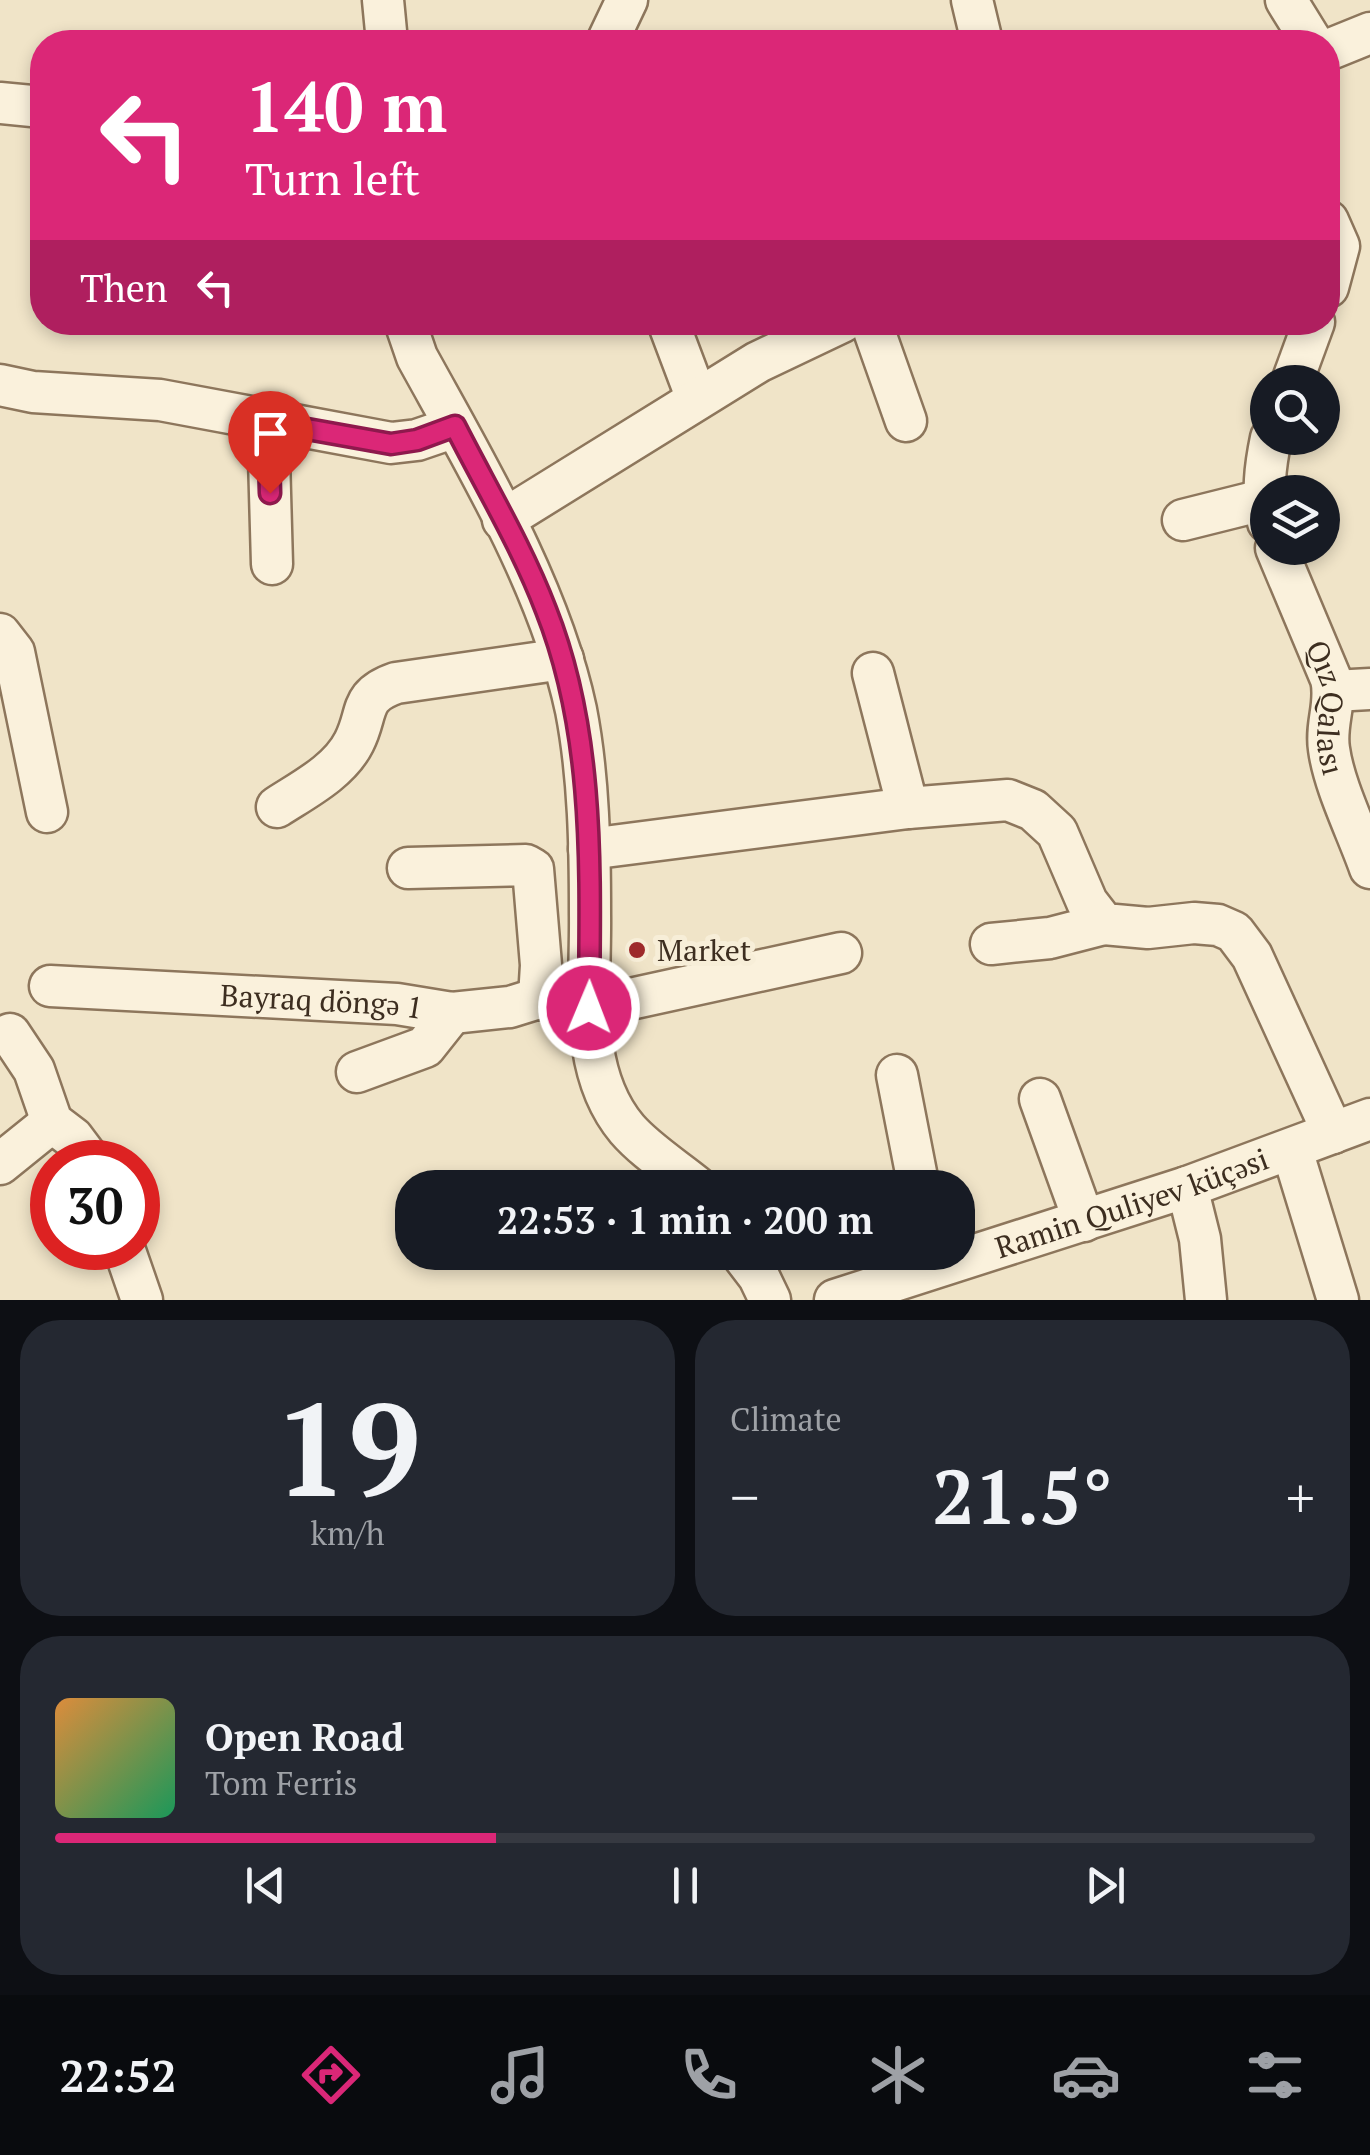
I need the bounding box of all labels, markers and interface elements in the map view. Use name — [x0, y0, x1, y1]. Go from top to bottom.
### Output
text: 140 m — [245, 59, 447, 152]
icon: left — [80, 70, 210, 200]
text: Turn left — [245, 148, 420, 208]
icon: left — [188, 260, 243, 315]
text: Then — [80, 263, 168, 313]
map controls — [1250, 365, 1340, 565]
button: search — [1250, 365, 1340, 455]
pin — [228, 391, 313, 494]
icon: arrive — [243, 406, 298, 461]
button: layers — [1250, 475, 1340, 565]
street label: Qız Qalası — [1297, 634, 1354, 779]
place label: Market — [657, 930, 751, 970]
marker: Market — [626, 939, 648, 961]
position arrow — [537, 956, 641, 1060]
street label: Bayraq döngə 1 — [219, 975, 426, 1028]
street label: Ramin Quliyev küçəsi — [990, 1139, 1274, 1267]
speed limit sign: 30 — [30, 1140, 160, 1270]
text: 22:53 · 1 min · 200 m — [497, 1195, 873, 1245]
text: 19 — [274, 1361, 421, 1533]
text: Climate — [730, 1398, 842, 1440]
text: 21.5° — [932, 1446, 1113, 1545]
text: − — [730, 1460, 759, 1533]
text: + — [1286, 1460, 1315, 1533]
text: km/h — [311, 1512, 384, 1554]
text: Open Road — [205, 1712, 404, 1762]
text: Tom Ferris — [205, 1762, 357, 1804]
icon: previous — [238, 1858, 293, 1913]
icon: pause — [658, 1858, 713, 1913]
icon: next — [1078, 1858, 1133, 1913]
icon: directions — [296, 2040, 366, 2110]
icon: music — [485, 2040, 555, 2110]
icon: phone — [674, 2040, 744, 2110]
icon: climate — [863, 2040, 933, 2110]
icon: car — [1051, 2040, 1121, 2110]
icon: filters — [1240, 2040, 1310, 2110]
text: 22:52 — [59, 2045, 177, 2105]

